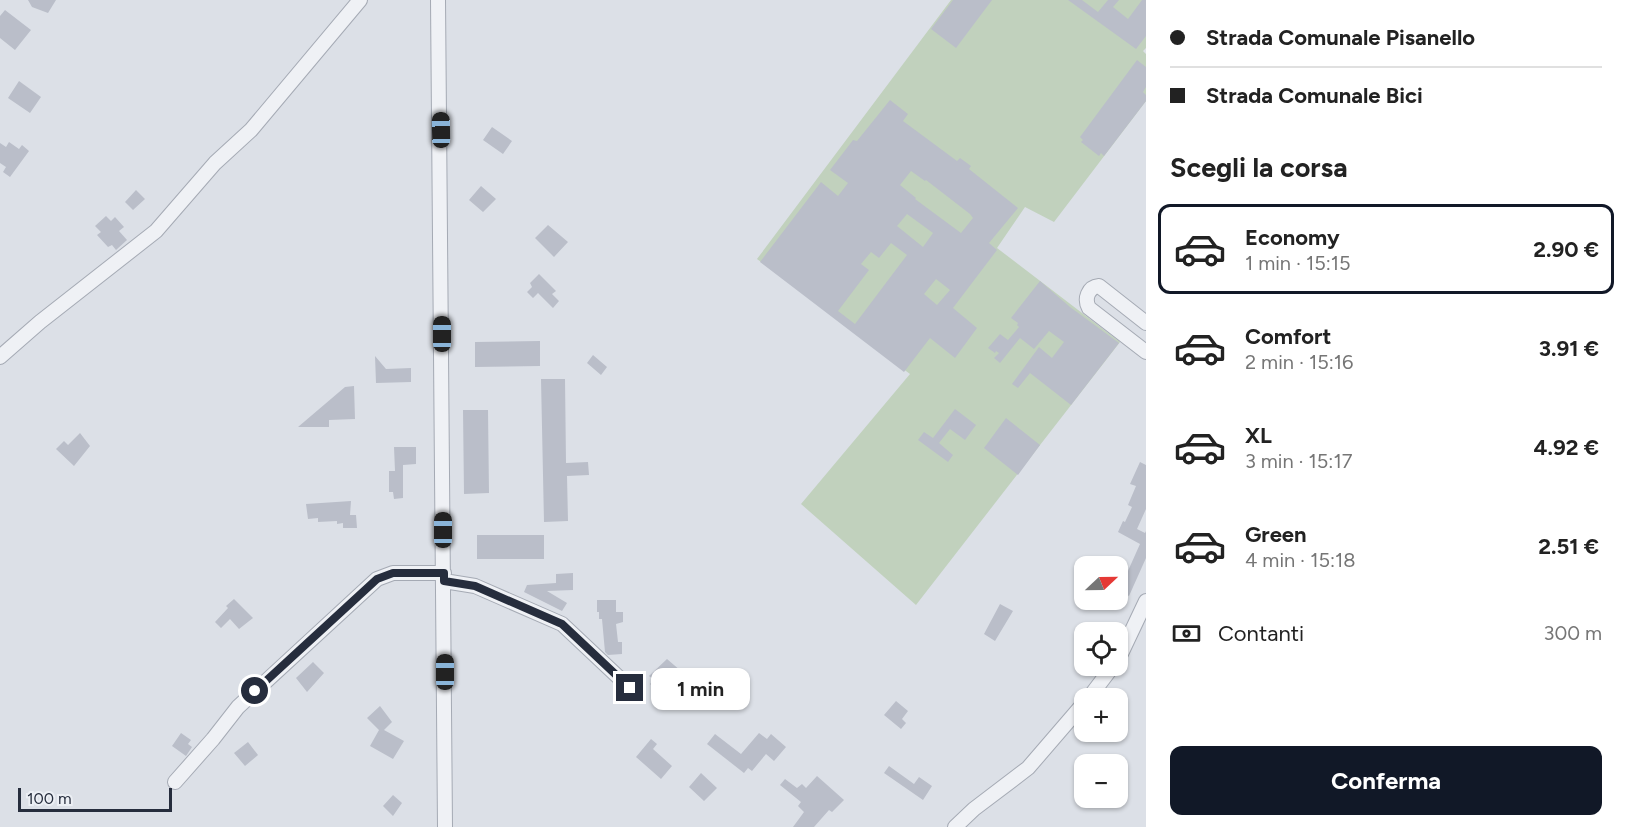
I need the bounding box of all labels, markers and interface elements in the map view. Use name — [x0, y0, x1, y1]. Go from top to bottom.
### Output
text: Strada Comunale Pisanello — [1206, 24, 1475, 51]
text: Strada Comunale Bici — [1206, 82, 1423, 109]
car — [432, 112, 450, 148]
text: Scegli la corsa — [1170, 151, 1348, 184]
icon: car — [1173, 222, 1227, 276]
text: Economy — [1245, 224, 1340, 251]
text: 2.90 € — [1533, 236, 1599, 263]
text: 1 min · 15:15 — [1245, 251, 1351, 275]
car — [433, 316, 451, 352]
icon: car — [1173, 321, 1227, 375]
text: Comfort — [1245, 323, 1331, 350]
text: 3.91 € — [1539, 335, 1599, 362]
text: 2 min · 15:16 — [1245, 350, 1353, 374]
icon: car — [1173, 420, 1227, 474]
text: XL — [1245, 422, 1272, 449]
text: 4.92 € — [1534, 434, 1599, 461]
text: 3 min · 15:17 — [1245, 449, 1352, 473]
car — [434, 512, 452, 548]
icon: car — [1173, 519, 1227, 573]
text: Green — [1245, 521, 1307, 548]
text: 2.51 € — [1538, 533, 1599, 560]
text: 4 min · 15:18 — [1245, 548, 1356, 572]
north arrow — [1074, 556, 1128, 610]
map controls — [1074, 556, 1128, 808]
icon: cash — [1170, 617, 1203, 650]
text: Contanti — [1218, 620, 1304, 647]
text: 300 m — [1544, 621, 1602, 645]
button: locate — [1074, 622, 1128, 676]
car — [436, 654, 454, 690]
callout: 1 min — [651, 667, 750, 709]
route end — [616, 674, 643, 701]
route start — [241, 677, 268, 704]
text: 1 min — [677, 677, 724, 701]
button: + — [1074, 688, 1128, 742]
button: Conferma — [1170, 746, 1602, 815]
button: − — [1074, 754, 1128, 808]
scale bar — [18, 785, 172, 812]
text: 100 m — [27, 789, 72, 808]

